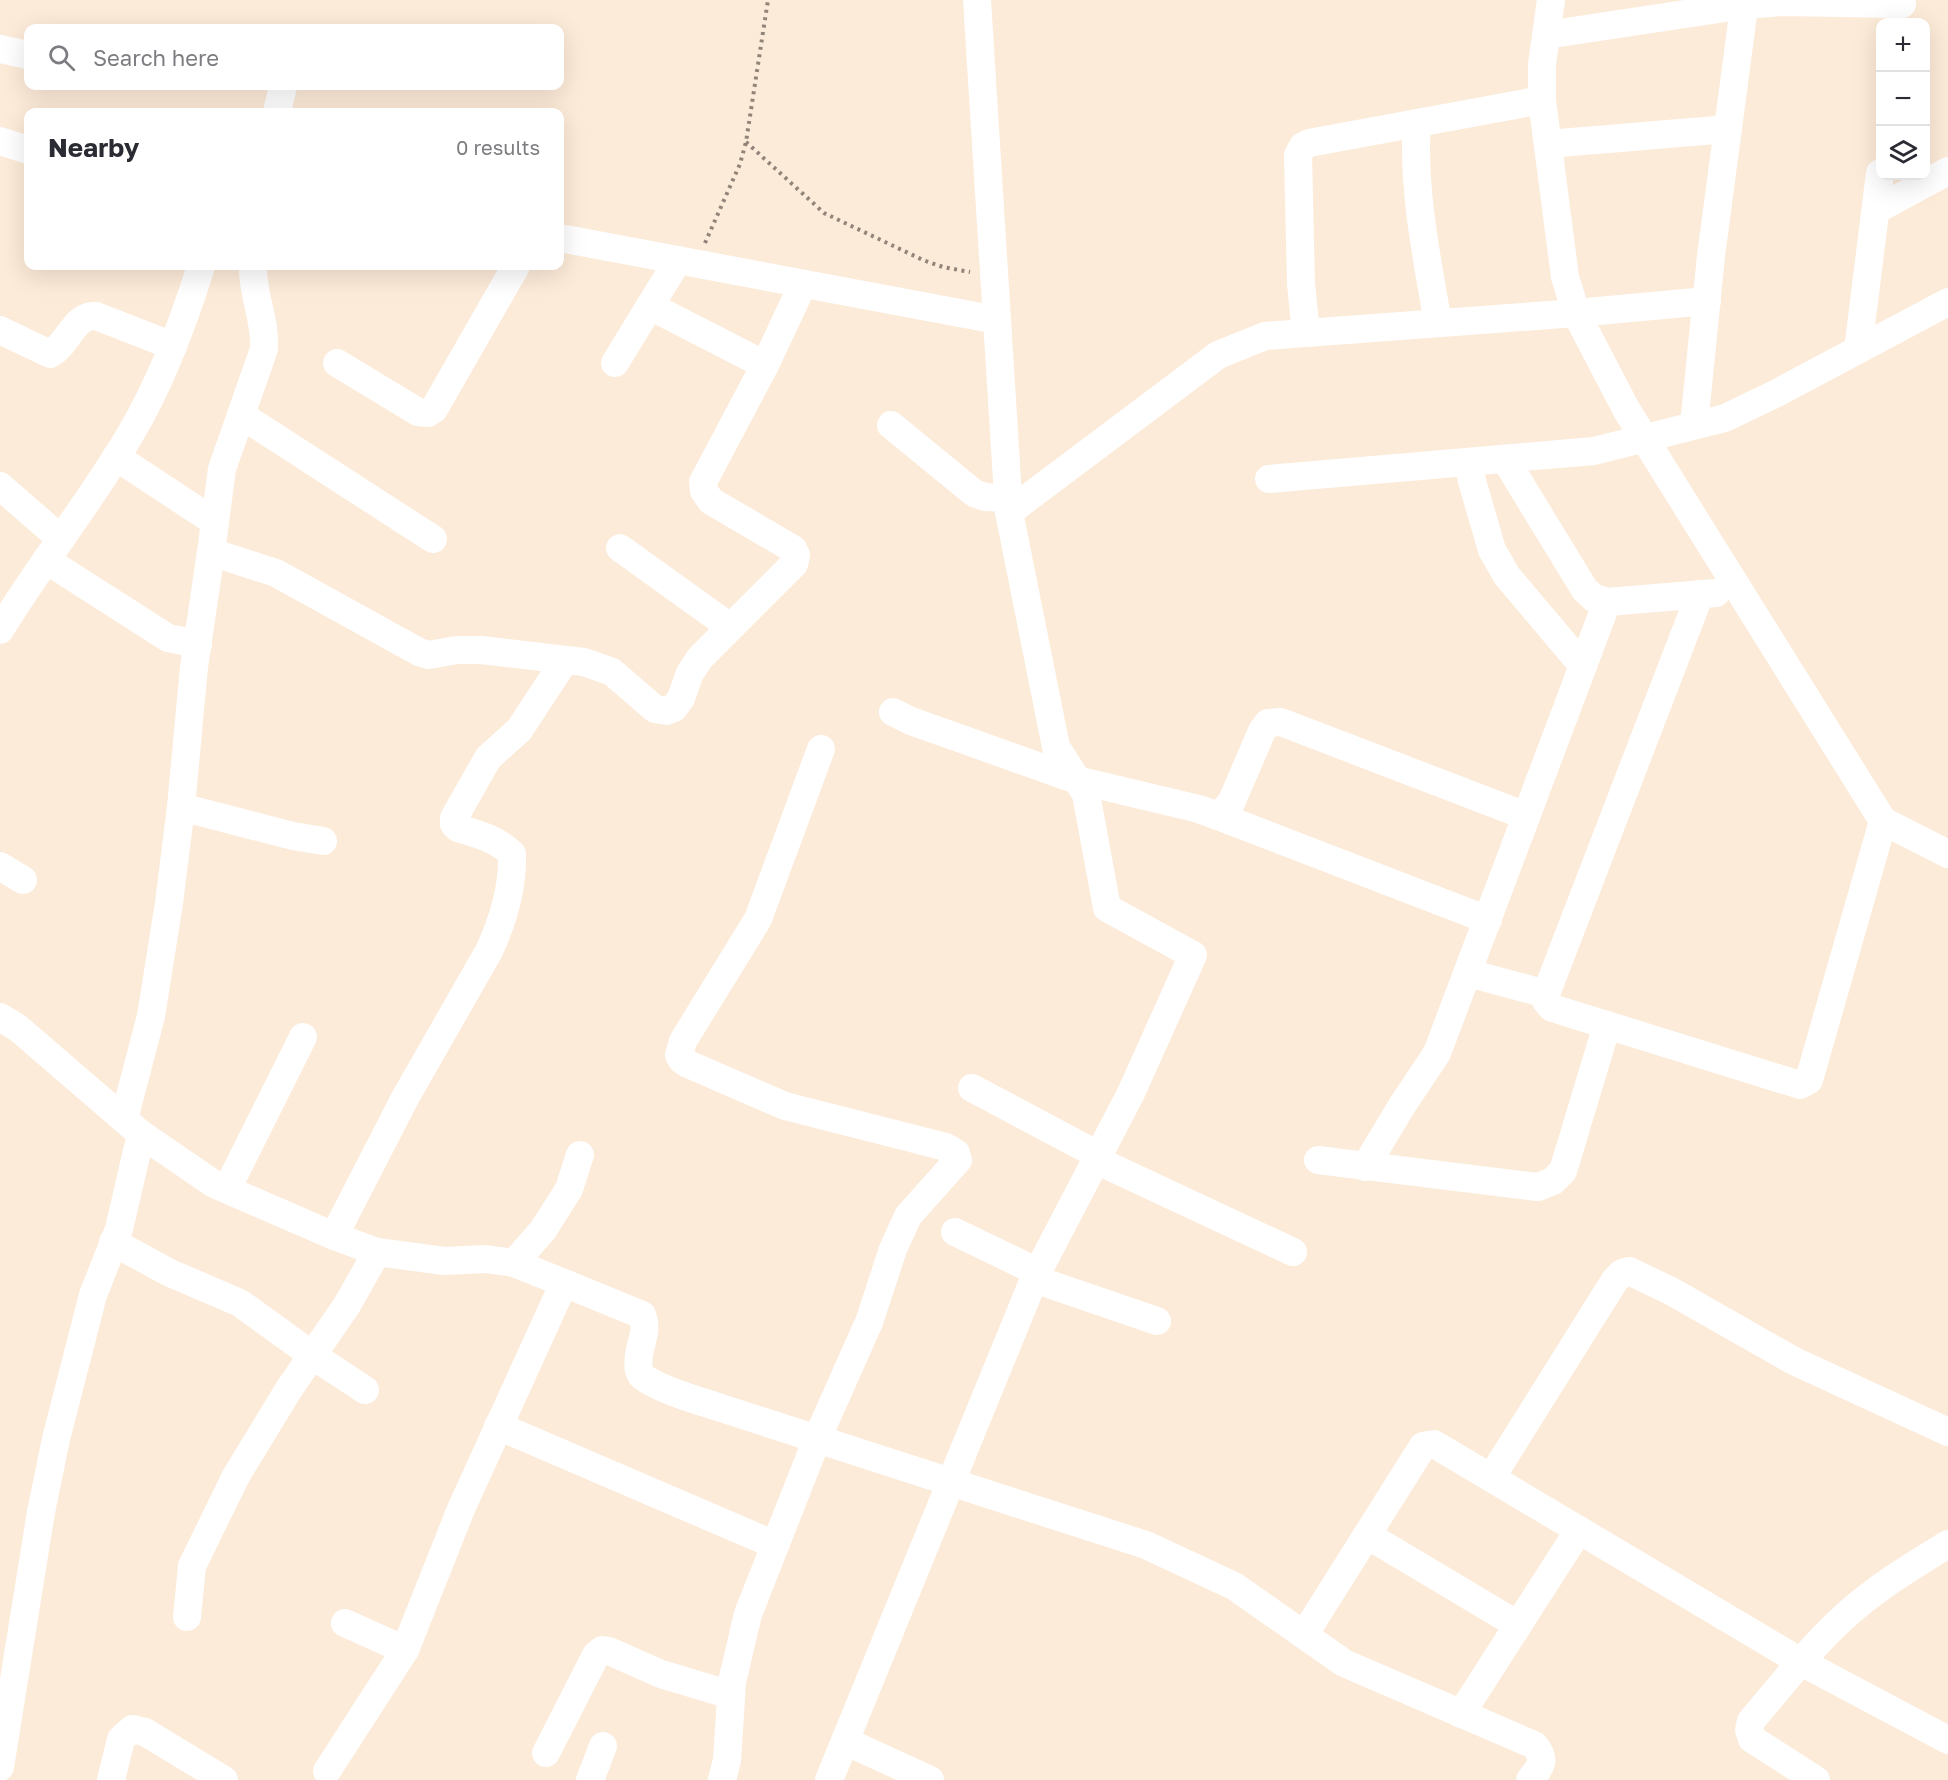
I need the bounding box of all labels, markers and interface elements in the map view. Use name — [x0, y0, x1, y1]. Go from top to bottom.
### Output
map controls — [1876, 18, 1930, 180]
button: + — [1876, 18, 1930, 72]
search box — [24, 24, 564, 90]
icon: search — [45, 41, 78, 74]
text: Search here — [93, 44, 219, 71]
button: − — [1876, 72, 1930, 126]
button: layers — [1876, 126, 1930, 180]
text: Nearby — [48, 132, 139, 163]
text: 0 results — [456, 135, 540, 159]

